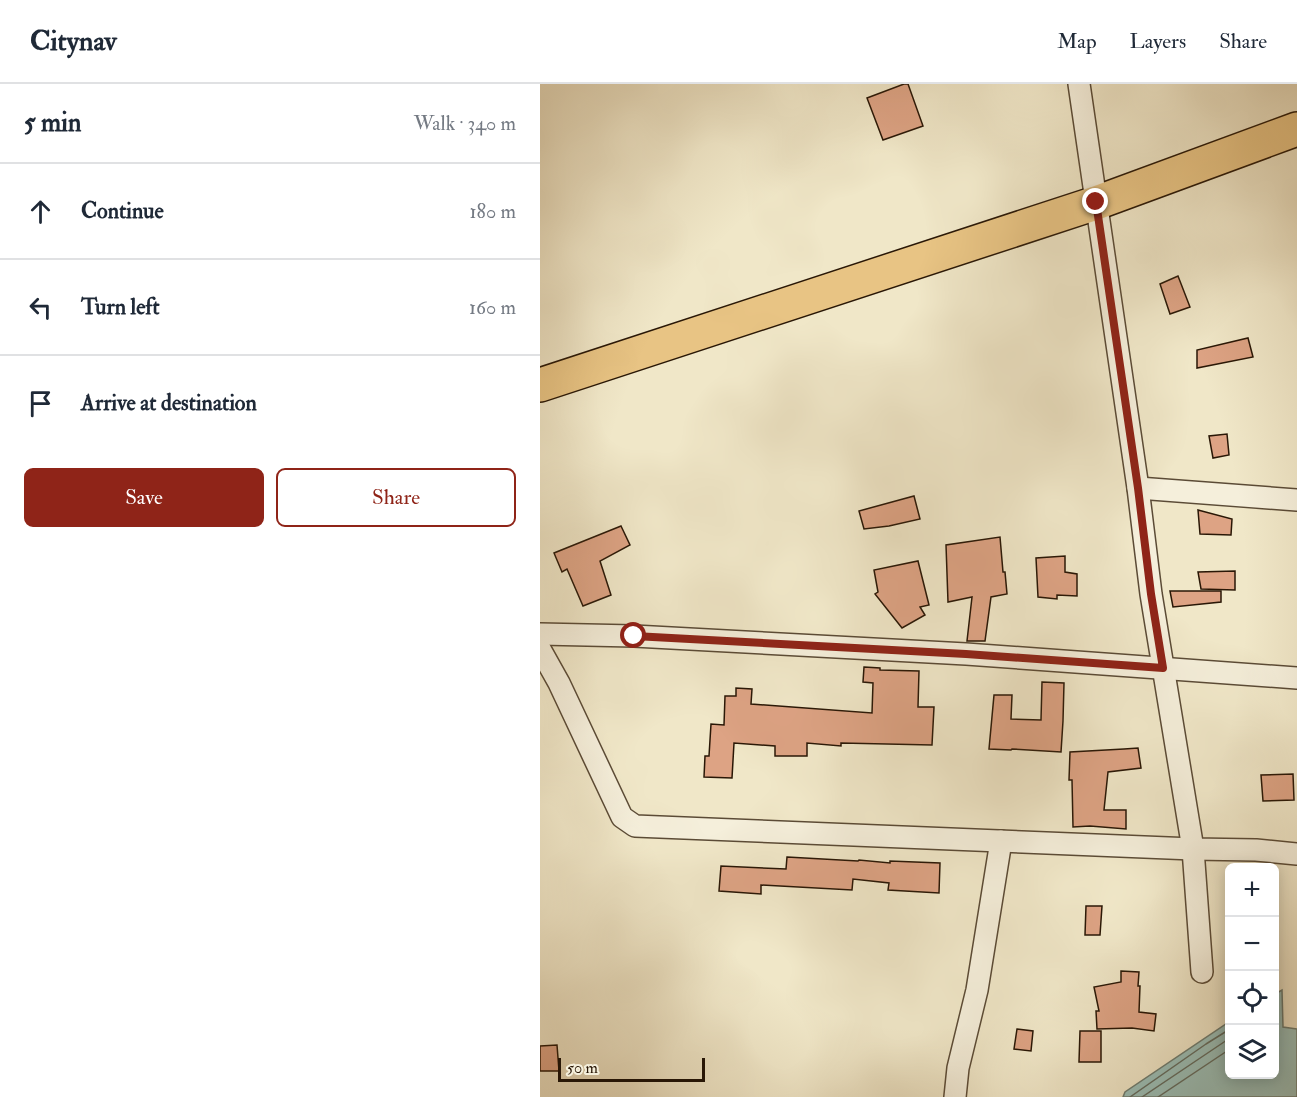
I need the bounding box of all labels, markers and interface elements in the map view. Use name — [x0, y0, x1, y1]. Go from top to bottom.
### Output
text: Citynav — [30, 24, 117, 59]
text: Map — [1057, 28, 1097, 55]
text: Layers — [1130, 28, 1186, 55]
text: Share — [1219, 28, 1267, 55]
text: 5 min — [24, 107, 81, 139]
text: Walk · 340 m — [414, 111, 516, 136]
route end — [1082, 188, 1108, 214]
icon: ahead — [24, 195, 57, 228]
text: Continue — [81, 197, 164, 225]
text: 180 m — [469, 199, 516, 224]
icon: left — [24, 291, 57, 324]
text: Turn left — [81, 293, 160, 321]
text: 160 m — [469, 295, 516, 320]
icon: arrive — [24, 387, 57, 420]
text: Arrive at destination — [81, 389, 257, 417]
button: Save — [24, 468, 264, 527]
button: Share — [276, 468, 516, 527]
route start — [620, 622, 646, 648]
map controls — [1225, 863, 1279, 1079]
button: + — [1225, 863, 1279, 917]
button: − — [1225, 917, 1279, 971]
button: locate — [1225, 971, 1279, 1025]
button: layers — [1225, 1025, 1279, 1079]
scale bar — [558, 1055, 705, 1082]
text: 50 m — [567, 1058, 598, 1078]

